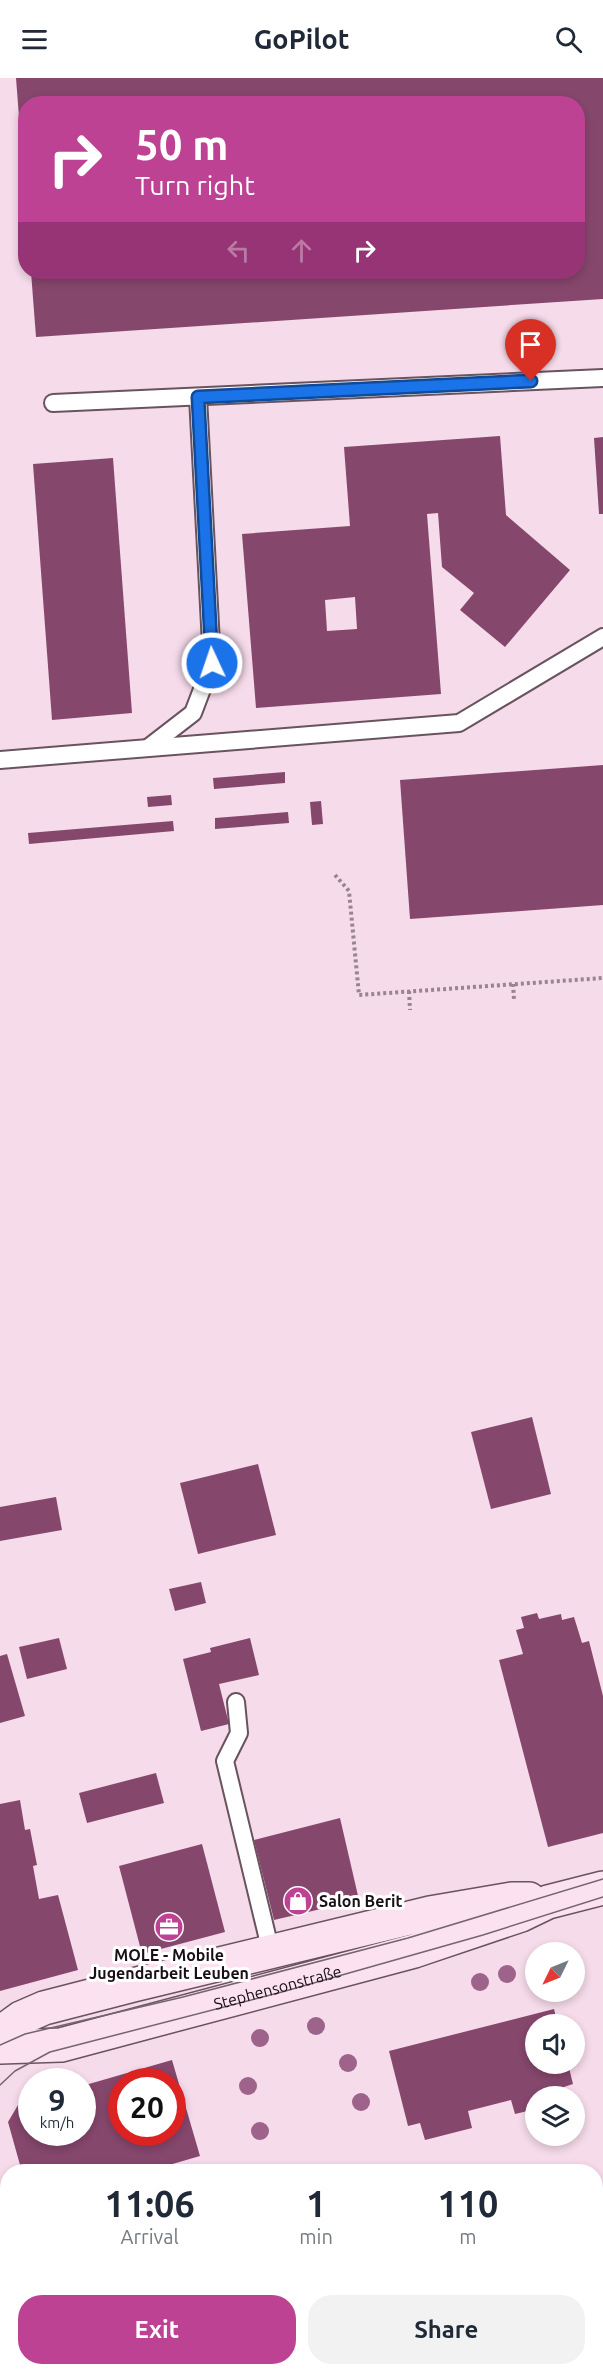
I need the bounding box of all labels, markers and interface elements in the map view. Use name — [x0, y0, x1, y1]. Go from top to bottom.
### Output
icon: menu — [18, 23, 51, 56]
icon: search — [552, 23, 585, 56]
text: GoPilot — [254, 24, 349, 54]
icon: right — [36, 120, 114, 198]
text: 50 m — [135, 121, 229, 168]
text: Turn right — [135, 170, 255, 200]
icon: left — [222, 234, 255, 267]
icon: ahead — [285, 234, 318, 267]
icon: right — [348, 234, 381, 267]
pin — [505, 319, 556, 381]
icon: arrive — [514, 328, 547, 361]
position arrow — [180, 631, 244, 695]
shop icon: Salon Berit — [282, 1885, 314, 1917]
place label: Salon Berit — [319, 1892, 402, 1910]
office icon: MOLE - Mobile Jugendarbeit Leuben — [153, 1911, 185, 1943]
north arrow — [525, 1942, 585, 2002]
map controls — [525, 1942, 585, 2146]
place label: MOLE - Mobile Jugendarbeit Leuben — [89, 1946, 249, 1982]
street label: Stephensonstraße — [212, 1962, 343, 2013]
button: sound — [525, 2014, 585, 2074]
speed limit sign: 20 — [108, 2068, 186, 2146]
text: 9 — [49, 2083, 65, 2117]
button: layers — [525, 2086, 585, 2146]
text: km/h — [40, 2114, 74, 2131]
text: 11:06 — [105, 2183, 195, 2224]
text: 1 — [306, 2183, 326, 2224]
text: 110 — [437, 2183, 498, 2224]
text: Arrival — [121, 2225, 179, 2248]
text: min — [299, 2225, 333, 2248]
text: m — [459, 2225, 477, 2248]
button: Exit — [18, 2295, 296, 2364]
button: Share — [308, 2295, 585, 2364]

